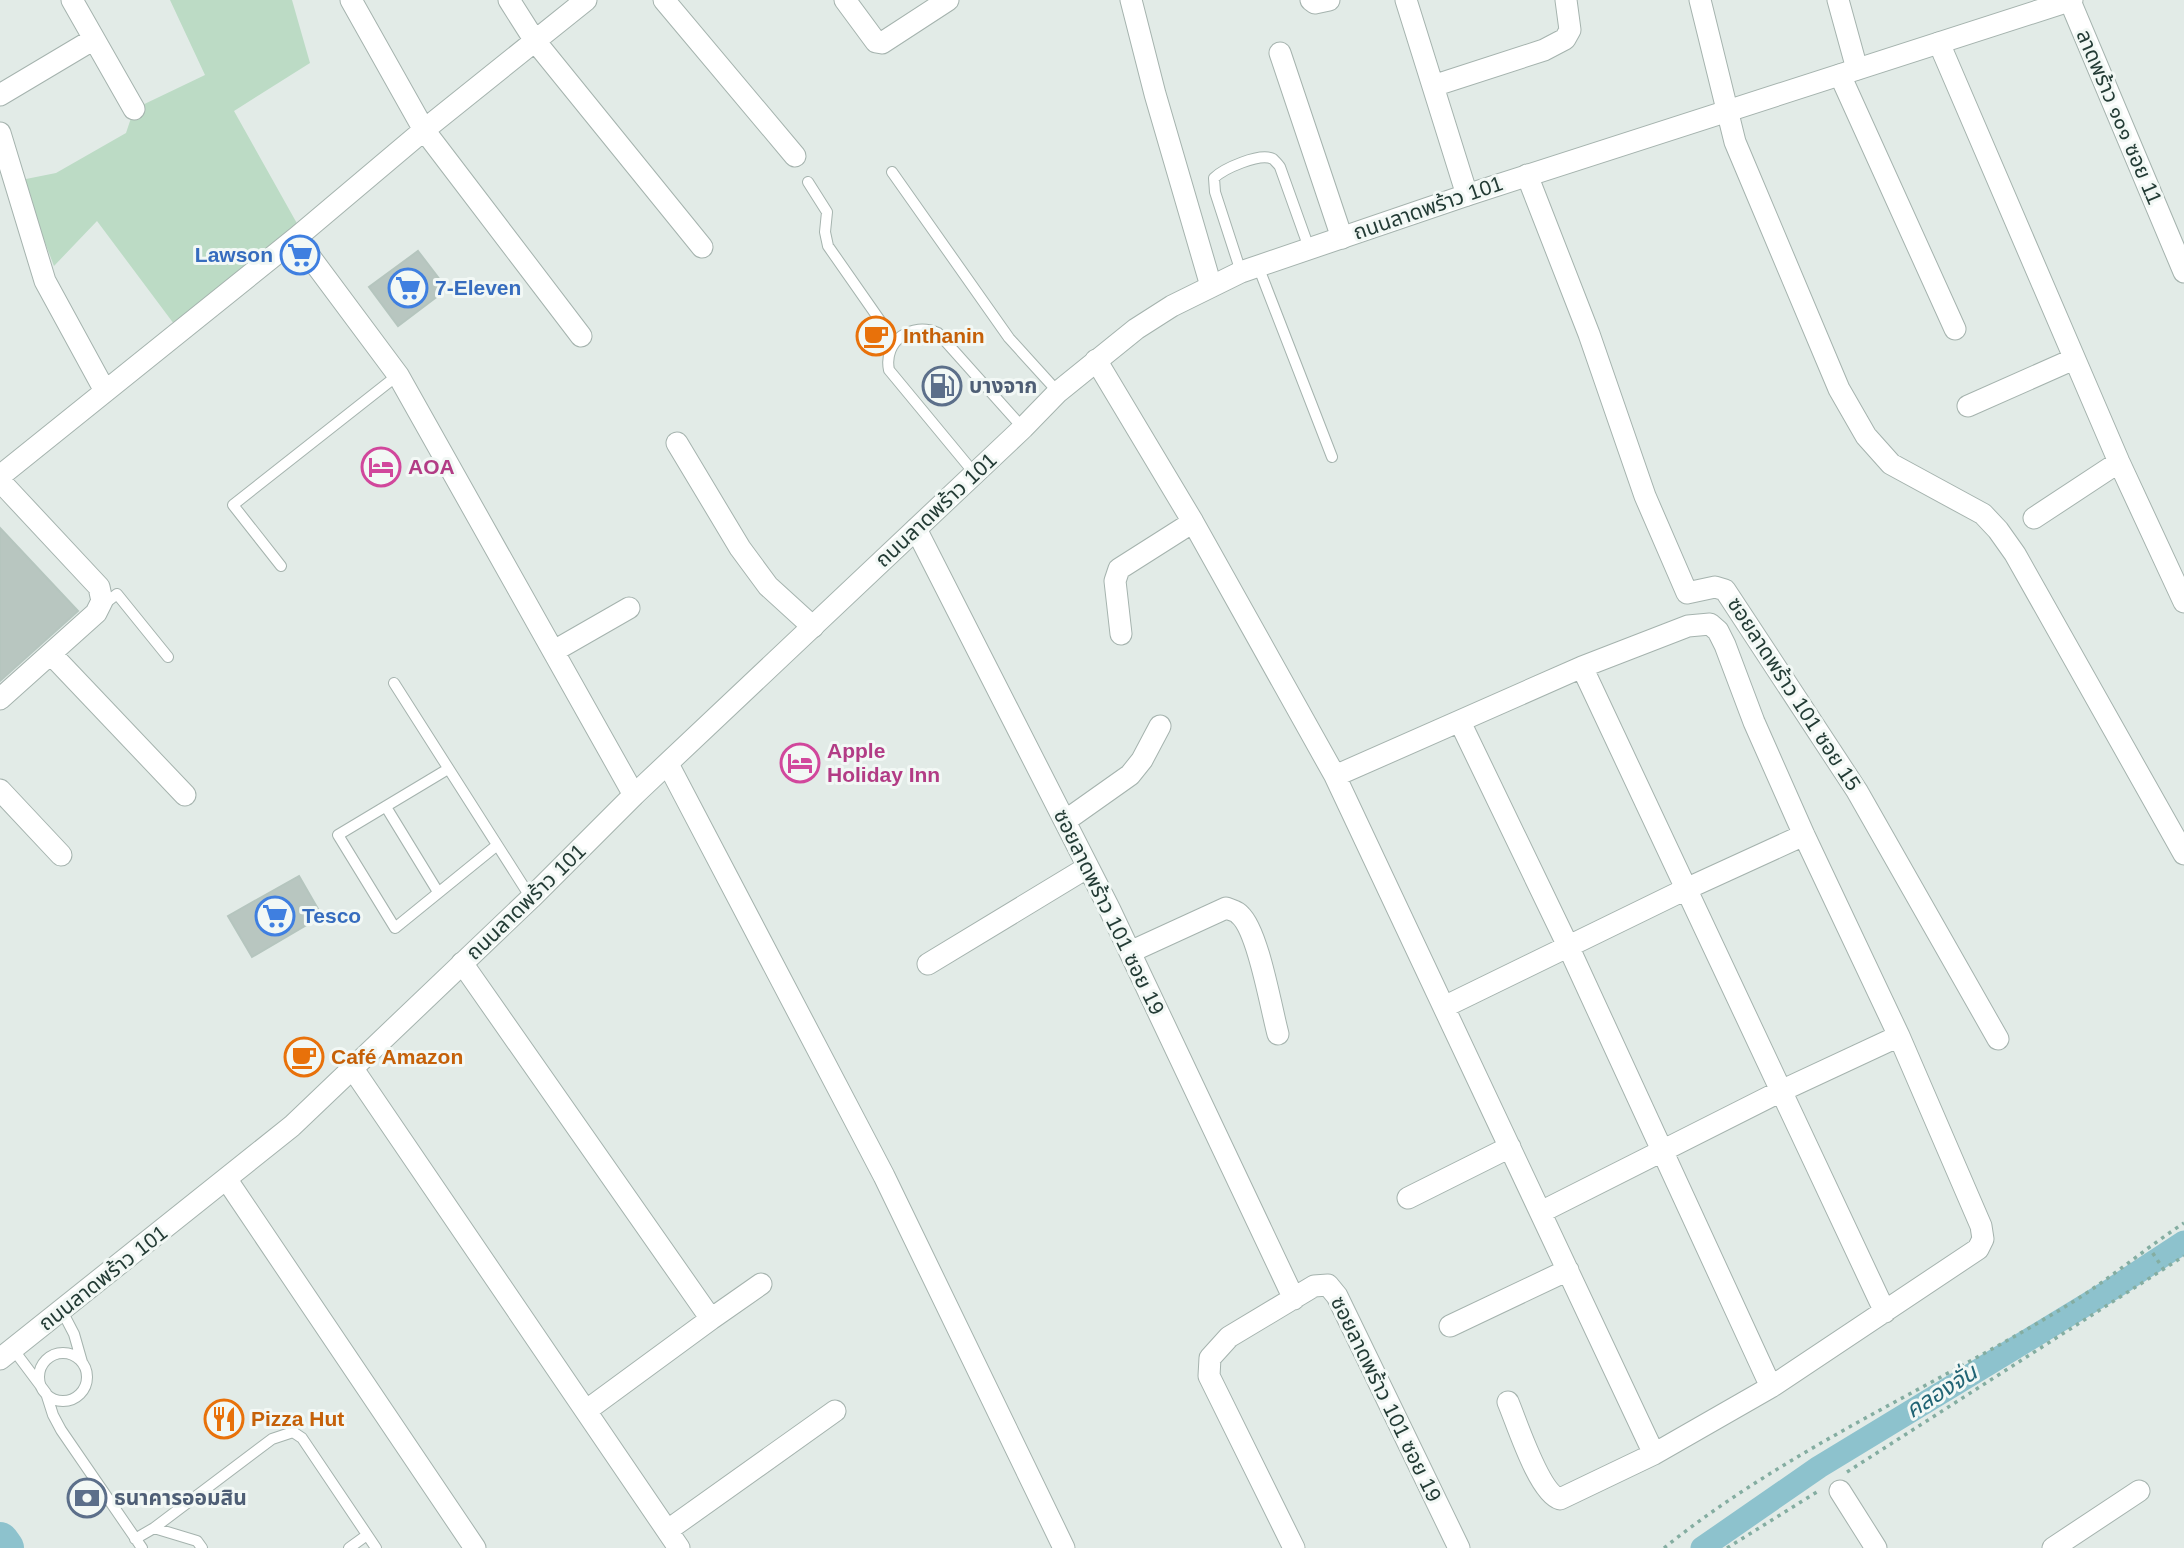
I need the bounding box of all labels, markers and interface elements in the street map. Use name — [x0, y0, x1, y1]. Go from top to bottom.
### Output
street label: ลาดพร้าว ๑๐๑ ซอย 11 — [2072, 26, 2167, 208]
street label: ถนนลาดพร้าว 101 — [1350, 171, 1506, 244]
supermarket icon: Lawson — [279, 234, 321, 276]
place label: Lawson — [195, 243, 273, 266]
supermarket icon: 7-Eleven — [387, 267, 429, 309]
place label: 7-Eleven — [435, 276, 521, 299]
cafe icon: Inthanin — [855, 315, 897, 357]
place label: Inthanin — [903, 324, 985, 347]
fuel station icon: บางจาก — [921, 365, 963, 407]
place label: บางจาก — [969, 374, 1037, 397]
hotel icon: AOA — [360, 446, 402, 488]
street label: ถนนลาดพร้าว 101 — [871, 448, 1001, 571]
place label: AOA — [408, 455, 455, 478]
street label: ซอยลาดพร้าว 101 ซอย 15 — [1723, 593, 1865, 795]
place label: Apple Holiday Inn — [827, 739, 940, 786]
hotel icon: Apple Holiday Inn — [779, 742, 821, 784]
street label: ซอยลาดพร้าว 101 ซอย 19 — [1050, 805, 1169, 1018]
street label: ถนนลาดพร้าว 101 — [461, 839, 590, 964]
supermarket icon: Tesco — [254, 895, 296, 937]
place label: Tesco — [302, 904, 361, 927]
cafe icon: Café Amazon — [283, 1036, 325, 1078]
place label: Café Amazon — [331, 1045, 463, 1068]
street label: ถนนลาดพร้าว 101 — [34, 1220, 171, 1335]
street label: ซอยลาดพร้าว 101 ซอย 19 — [1327, 1292, 1446, 1505]
water label: คลองจั่น — [1900, 1357, 1983, 1423]
restaurant icon: Pizza Hut — [203, 1398, 245, 1440]
place label: Pizza Hut — [251, 1407, 344, 1430]
bank icon: ธนาคารออมสิน — [66, 1477, 108, 1519]
place label: ธนาคารออมสิน — [114, 1486, 247, 1509]

